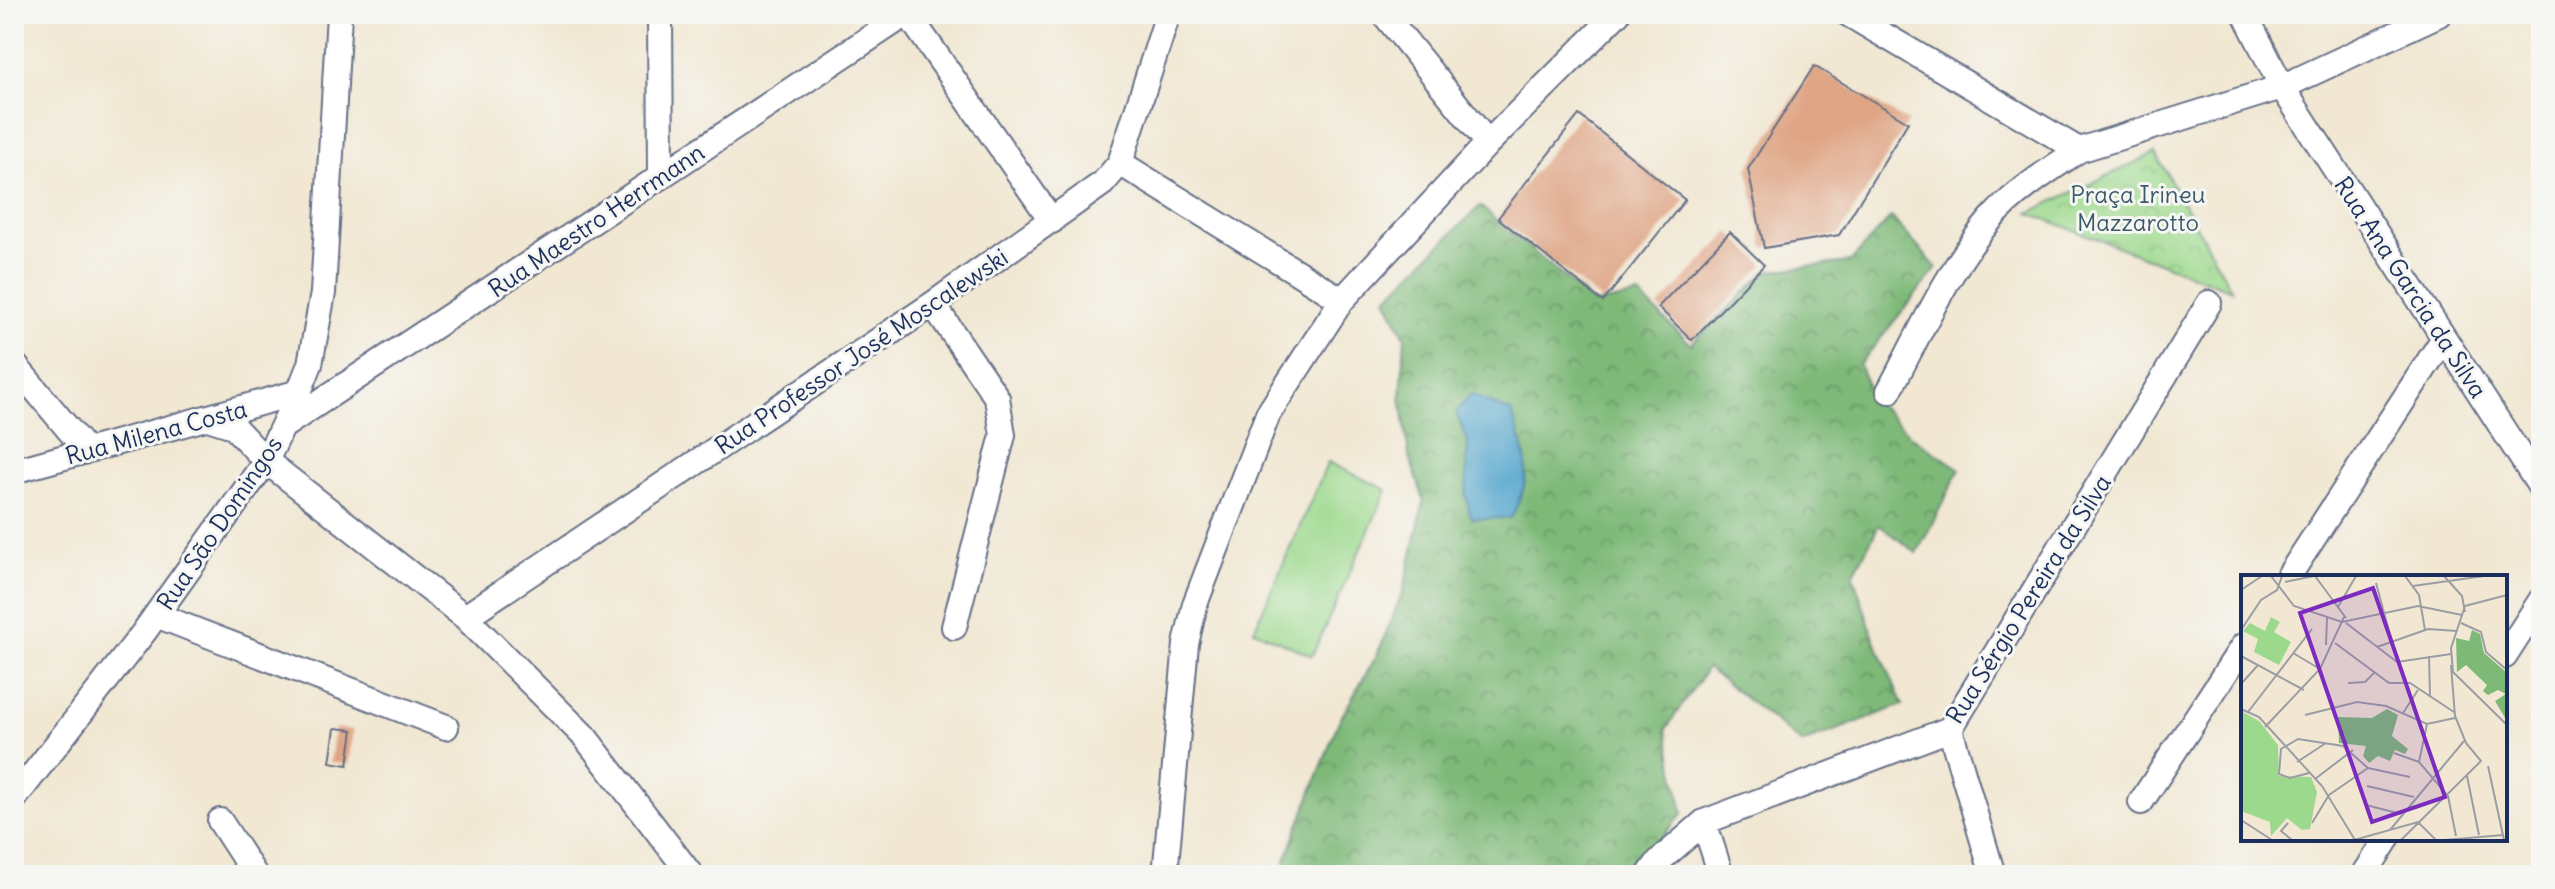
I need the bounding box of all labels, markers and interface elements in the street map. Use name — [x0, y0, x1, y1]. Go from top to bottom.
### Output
street label: Rua Maestro Herrmann — [482, 136, 710, 304]
street label: Rua Ana Garcia da Silva — [2328, 171, 2494, 403]
park label: Praça Irineu Mazzarotto — [2070, 179, 2206, 237]
street label: Rua Professor José Moscalewski — [709, 242, 1013, 460]
street label: Rua Milena Costa — [62, 393, 250, 471]
street label: Rua São Domingos — [150, 430, 288, 616]
street label: Rua Sérgio Pereira da Silva — [1939, 469, 2117, 729]
inset map — [2241, 575, 2507, 841]

